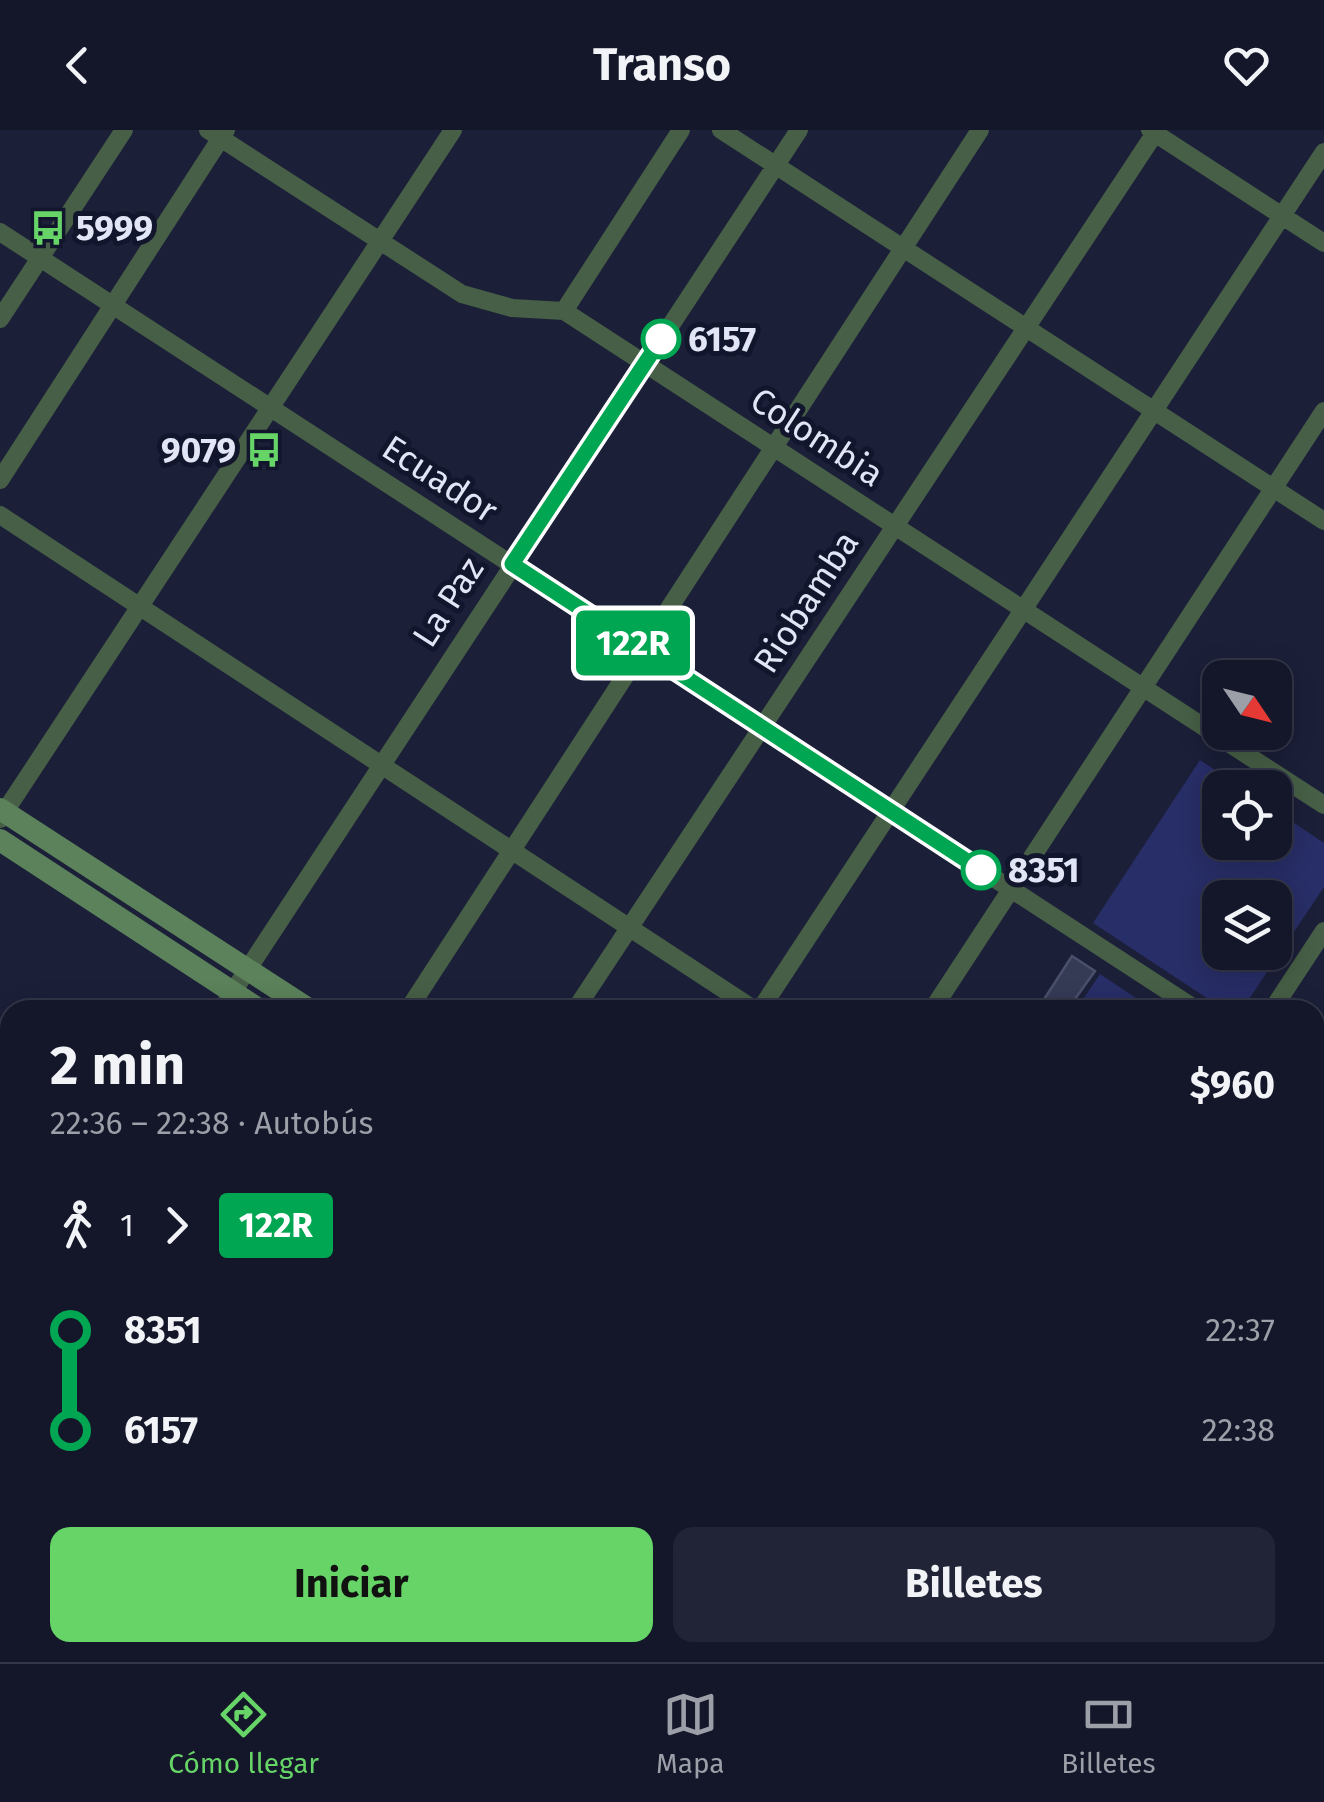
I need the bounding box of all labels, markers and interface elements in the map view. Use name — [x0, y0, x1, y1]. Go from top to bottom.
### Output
icon: back — [50, 38, 105, 93]
text: Transo — [593, 38, 731, 92]
icon: heart — [1219, 38, 1274, 93]
place label: 5999 — [76, 207, 153, 249]
bus stop icon: 5999 — [29, 209, 67, 247]
place label: 6157 — [688, 318, 756, 360]
marker: 6157 — [642, 320, 680, 358]
street label: Colombia — [743, 379, 891, 495]
street label: Ecuador — [375, 426, 506, 532]
place label: 9079 — [161, 429, 236, 471]
bus stop icon: 9079 — [245, 431, 283, 469]
street label: Riobamba — [745, 523, 867, 681]
street label: La Paz — [404, 549, 492, 655]
line badge: 122R — [563, 610, 703, 676]
text: 122R — [596, 622, 670, 664]
north arrow — [1202, 660, 1292, 750]
map controls — [1202, 660, 1292, 970]
button: locate — [1202, 770, 1292, 860]
place label: 8351 — [1008, 849, 1080, 891]
marker: 8351 — [962, 851, 1000, 889]
button: layers — [1202, 880, 1292, 970]
text: 2 min — [50, 1033, 185, 1099]
text: $960 — [1190, 1062, 1275, 1108]
text: 22:36 – 22:38 · Autobús — [50, 1104, 373, 1142]
icon: walk — [50, 1198, 105, 1253]
icon: forward — [149, 1198, 204, 1253]
text: 122R — [239, 1204, 313, 1246]
text: 1 — [120, 1206, 134, 1244]
text: 8351 — [124, 1307, 202, 1353]
text: 22:37 — [1205, 1311, 1275, 1349]
text: 6157 — [124, 1407, 198, 1453]
text: 22:38 — [1202, 1411, 1275, 1449]
button: Iniciar — [50, 1527, 653, 1642]
button: Billetes — [673, 1527, 1275, 1642]
tab: Cómo llegar — [168, 1687, 319, 1780]
tab: Mapa — [656, 1687, 724, 1780]
tab: Billetes — [1061, 1687, 1156, 1780]

